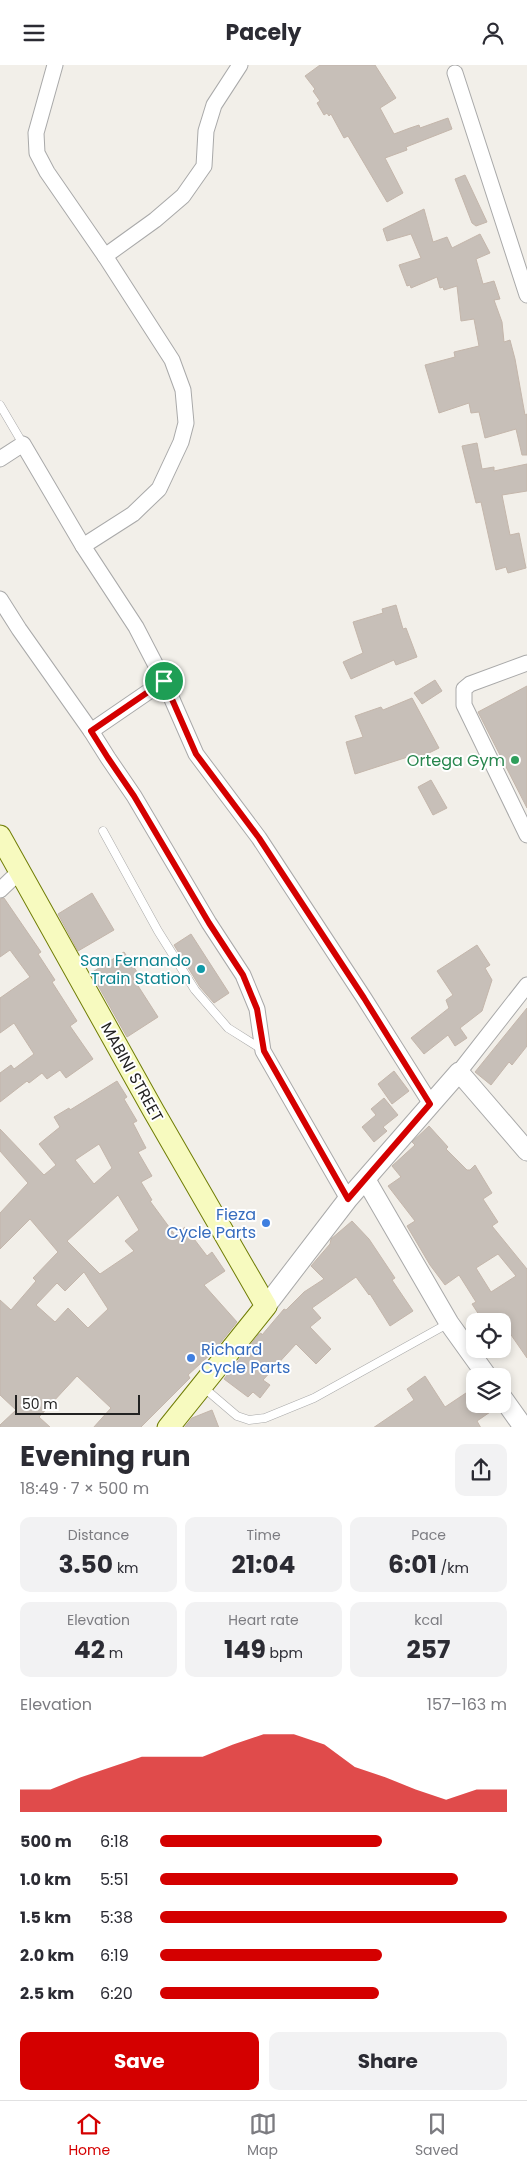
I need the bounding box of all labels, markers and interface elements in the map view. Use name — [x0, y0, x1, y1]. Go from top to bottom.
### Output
text: Pacely — [226, 17, 301, 48]
icon: menu — [20, 19, 48, 47]
icon: person — [479, 19, 507, 47]
pin — [143, 660, 185, 702]
icon: arrive — [150, 667, 178, 695]
place label: Ortega Gym — [407, 749, 505, 772]
marker: Ortega Gym — [509, 754, 521, 766]
place label: San Fernando Train Station — [80, 949, 191, 990]
marker: San Fernando Train Station — [195, 963, 207, 975]
street label: MABINI STREET — [95, 1018, 169, 1126]
place label: Fieza Cycle Parts — [167, 1203, 256, 1244]
marker: Fieza Cycle Parts — [260, 1217, 272, 1229]
map controls — [466, 1313, 511, 1413]
button: locate — [466, 1313, 511, 1358]
place label: Richard Cycle Parts — [201, 1338, 290, 1379]
marker: Richard Cycle Parts — [185, 1352, 197, 1364]
button: layers — [466, 1368, 511, 1413]
scale bar — [15, 1393, 140, 1416]
text: 50 m — [22, 1394, 58, 1414]
text: Evening run — [20, 1437, 191, 1476]
button: share — [455, 1444, 507, 1496]
text: 18:49 · 7 × 500 m — [20, 1477, 149, 1500]
text: Distance — [68, 1525, 129, 1545]
text: Time — [246, 1525, 281, 1545]
text: Pace — [411, 1525, 446, 1545]
text: 3.50 — [58, 1547, 113, 1582]
text: 21:04 — [231, 1547, 296, 1582]
text: 6:01 — [388, 1547, 437, 1582]
text: km — [113, 1558, 139, 1578]
text: /km — [437, 1558, 469, 1578]
text: Elevation — [67, 1610, 130, 1630]
text: Heart rate — [228, 1610, 299, 1630]
text: kcal — [414, 1610, 443, 1630]
text: 42 — [74, 1632, 105, 1667]
text: 149 — [224, 1632, 266, 1667]
text: 257 — [407, 1632, 450, 1667]
text: m — [105, 1643, 123, 1663]
text: bpm — [266, 1643, 303, 1663]
text: Elevation — [20, 1693, 92, 1716]
text: 157–163 m — [427, 1693, 507, 1716]
text: 500 m — [20, 1830, 72, 1853]
text: 6:18 — [100, 1830, 129, 1853]
text: 1.0 km — [20, 1868, 71, 1891]
text: 5:51 — [100, 1868, 129, 1891]
text: 1.5 km — [20, 1906, 71, 1929]
text: 5:38 — [100, 1906, 133, 1929]
text: 2.0 km — [20, 1944, 74, 1967]
text: 6:19 — [100, 1944, 129, 1967]
text: 2.5 km — [20, 1982, 74, 2005]
text: 6:20 — [100, 1982, 133, 2005]
button: Save — [20, 2032, 259, 2090]
button: Share — [269, 2032, 507, 2090]
tab: Home — [68, 2110, 110, 2161]
tab: Map — [247, 2110, 278, 2161]
tab: Saved — [415, 2110, 459, 2161]

